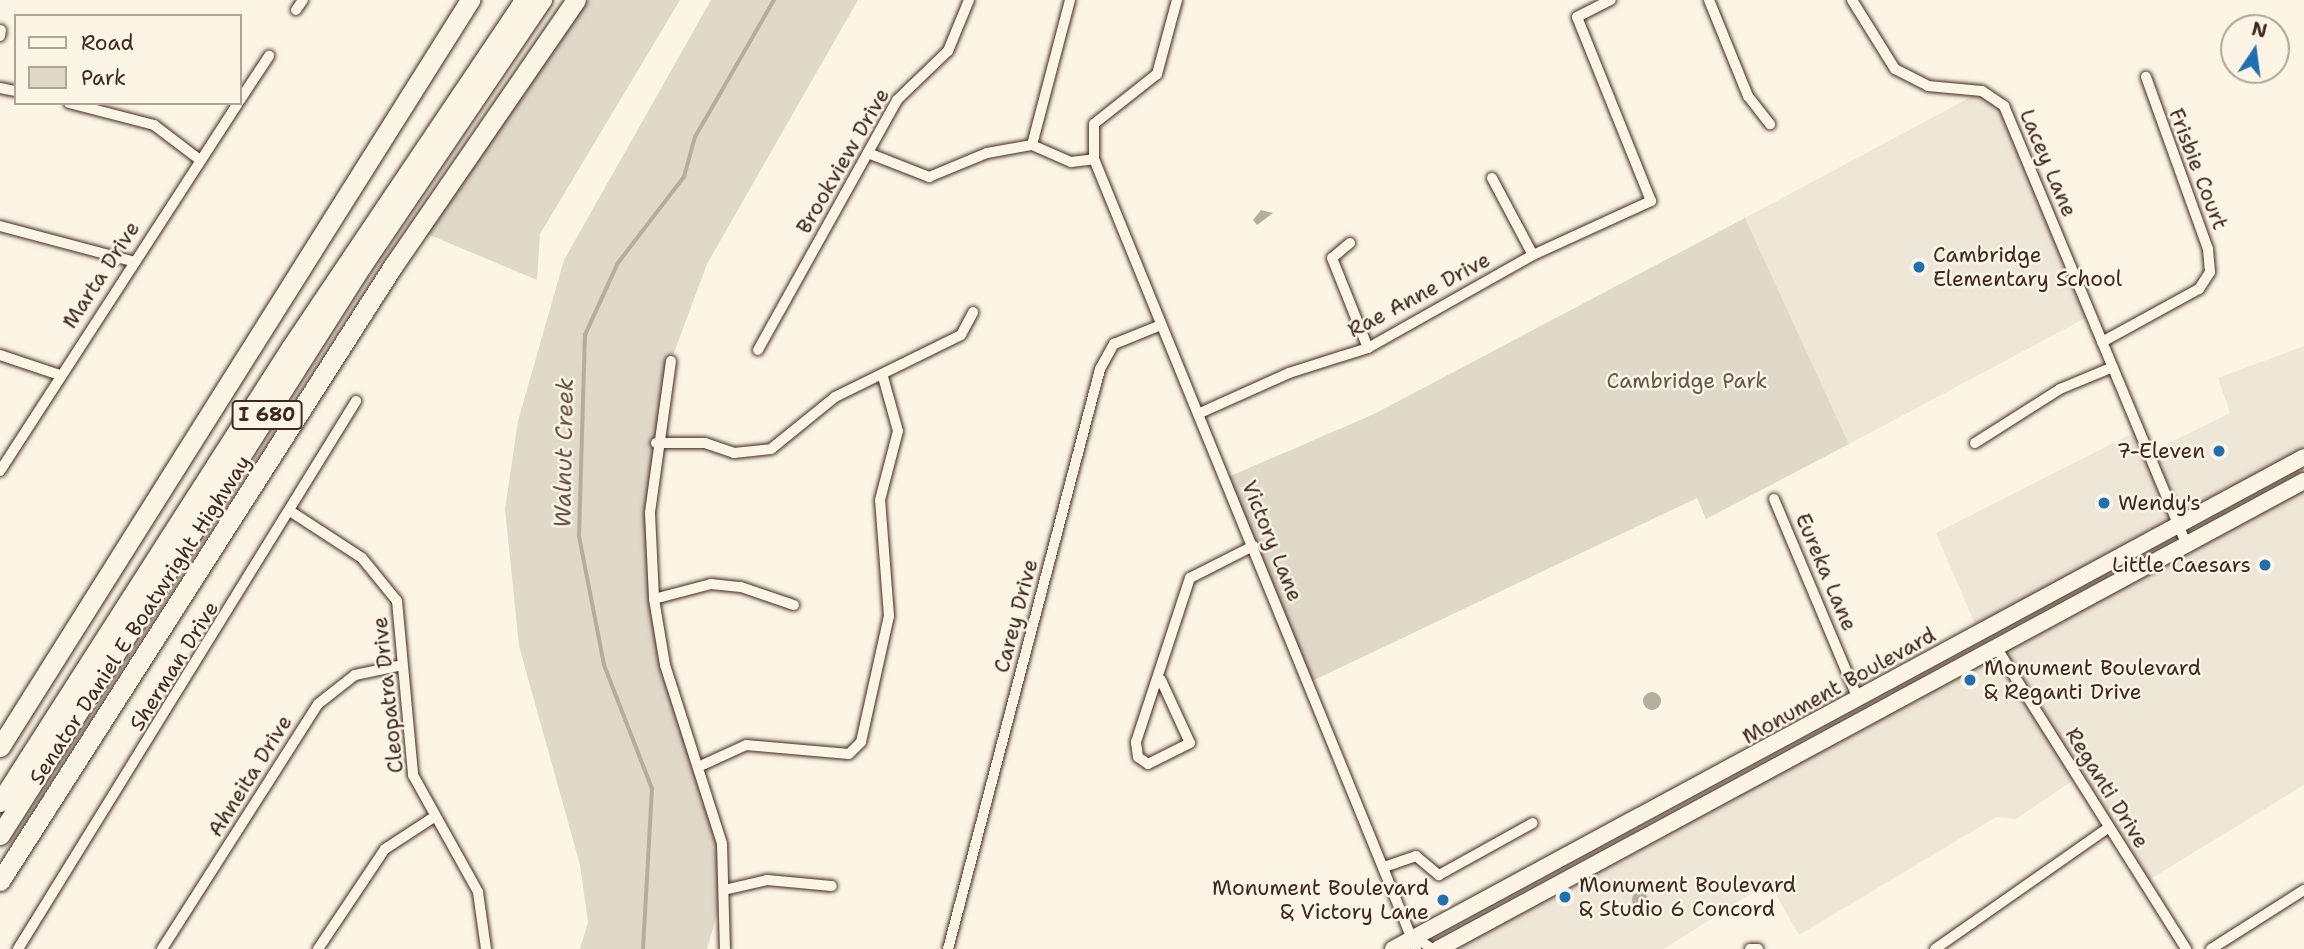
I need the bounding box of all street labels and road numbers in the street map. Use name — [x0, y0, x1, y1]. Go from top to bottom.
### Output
street label: Brookview Drive — [791, 84, 895, 238]
street label: Lacey Lane — [2014, 105, 2082, 221]
street label: Frisbie Court — [2163, 105, 2233, 233]
street label: Marta Drive — [57, 217, 145, 333]
street label: Rae Anne Drive — [1344, 247, 1494, 343]
road number: I 680 — [230, 400, 304, 430]
street label: Senator Daniel E Boatwright Highway — [24, 451, 256, 789]
street label: Victory Lane — [1236, 477, 1308, 605]
street label: Eureka Lane — [1790, 509, 1862, 635]
street label: Carey Drive — [989, 556, 1043, 676]
street label: Sherman Drive — [124, 597, 224, 735]
street label: Cleopatra Drive — [367, 616, 409, 774]
street label: Monument Boulevard — [1738, 622, 1940, 750]
street label: Ahneita Drive — [203, 711, 297, 841]
street label: Reganti Drive — [2060, 723, 2154, 853]

